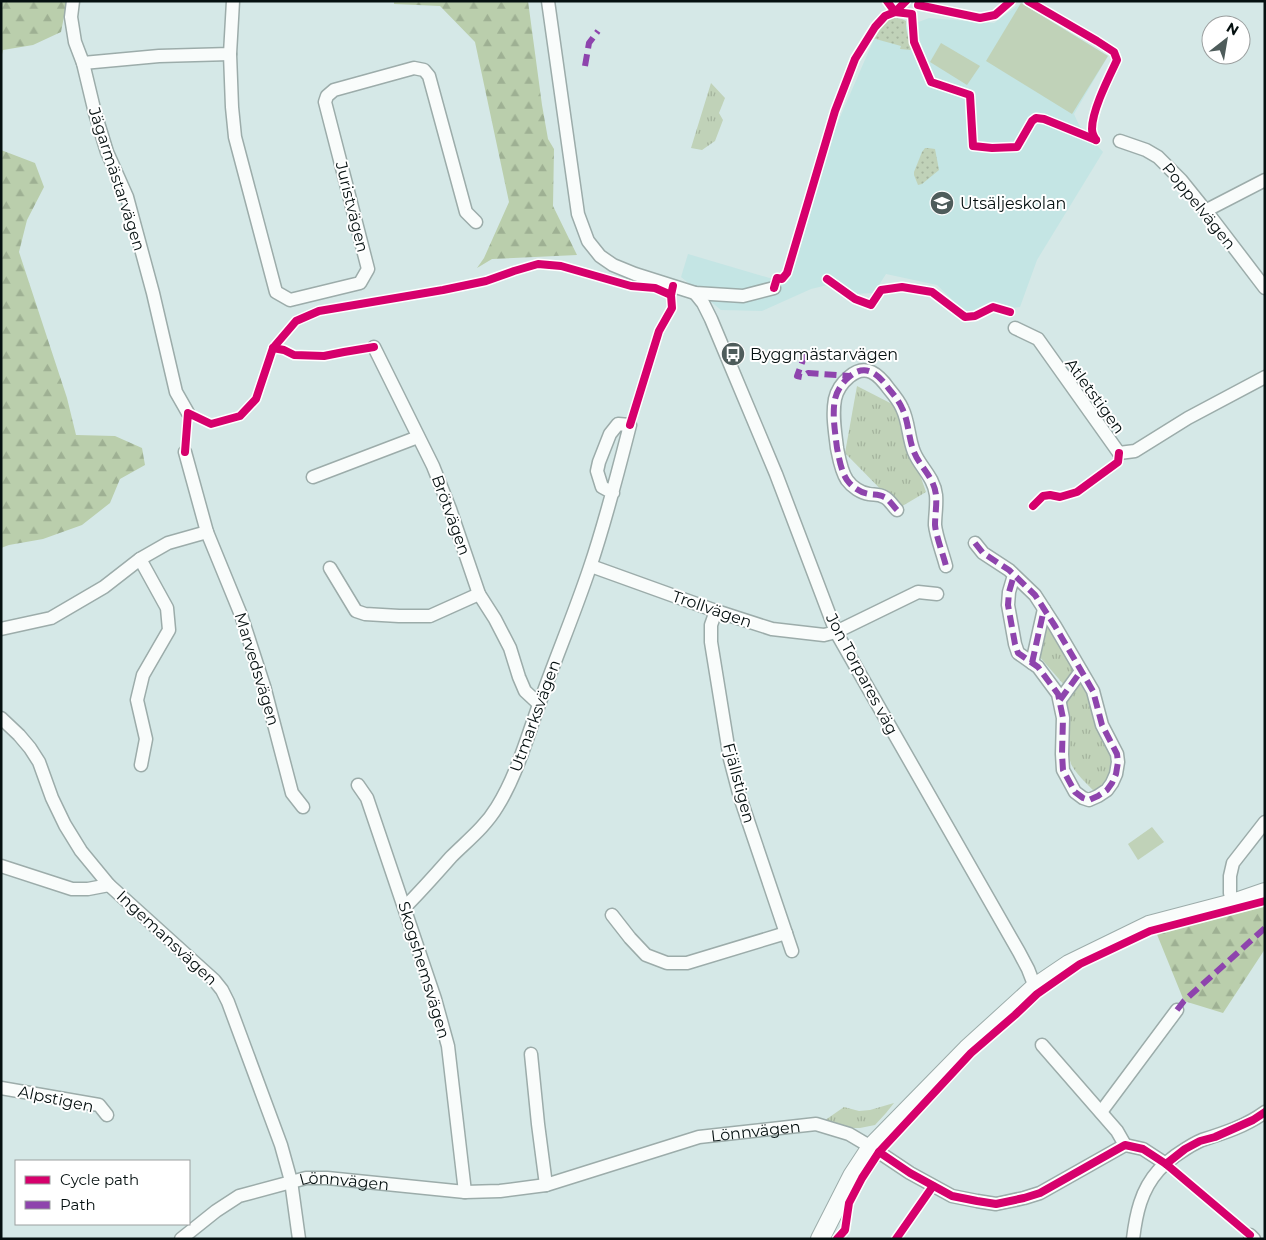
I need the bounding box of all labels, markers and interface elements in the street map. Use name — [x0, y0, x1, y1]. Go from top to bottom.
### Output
north arrow — [1201, 15, 1251, 65]
text: N — [1223, 18, 1242, 39]
street label: Jägarmästarvägen — [84, 104, 149, 253]
street label: Juristvägen — [331, 159, 372, 254]
street label: Poppelvägen — [1158, 159, 1240, 253]
school or university icon: Utsäljeskolan — [929, 190, 955, 216]
place label: Utsäljeskolan — [960, 194, 1066, 213]
bus stop icon: Byggmästarvägen — [720, 341, 746, 367]
place label: Byggmästarvägen — [750, 345, 898, 364]
street label: Atletstigen — [1061, 355, 1129, 437]
street label: Brötvägen — [428, 472, 474, 558]
street label: Trollvägen — [670, 586, 754, 632]
street label: Jon Torpares väg — [822, 609, 902, 738]
street label: Marvedsvägen — [231, 610, 283, 728]
street label: Utmarksvägen — [506, 657, 564, 775]
street label: Fjällstigen — [719, 741, 759, 825]
street label: Ingemansvägen — [113, 887, 221, 989]
street label: Skogshemsvägen — [394, 899, 454, 1041]
street label: Alpstigen — [17, 1082, 95, 1116]
street label: Lönnvägen — [710, 1116, 801, 1145]
legend — [15, 1160, 190, 1225]
street label: Lönnvägen — [297, 1168, 390, 1194]
text: Cycle path — [60, 1170, 139, 1189]
text: Path — [60, 1195, 96, 1214]

